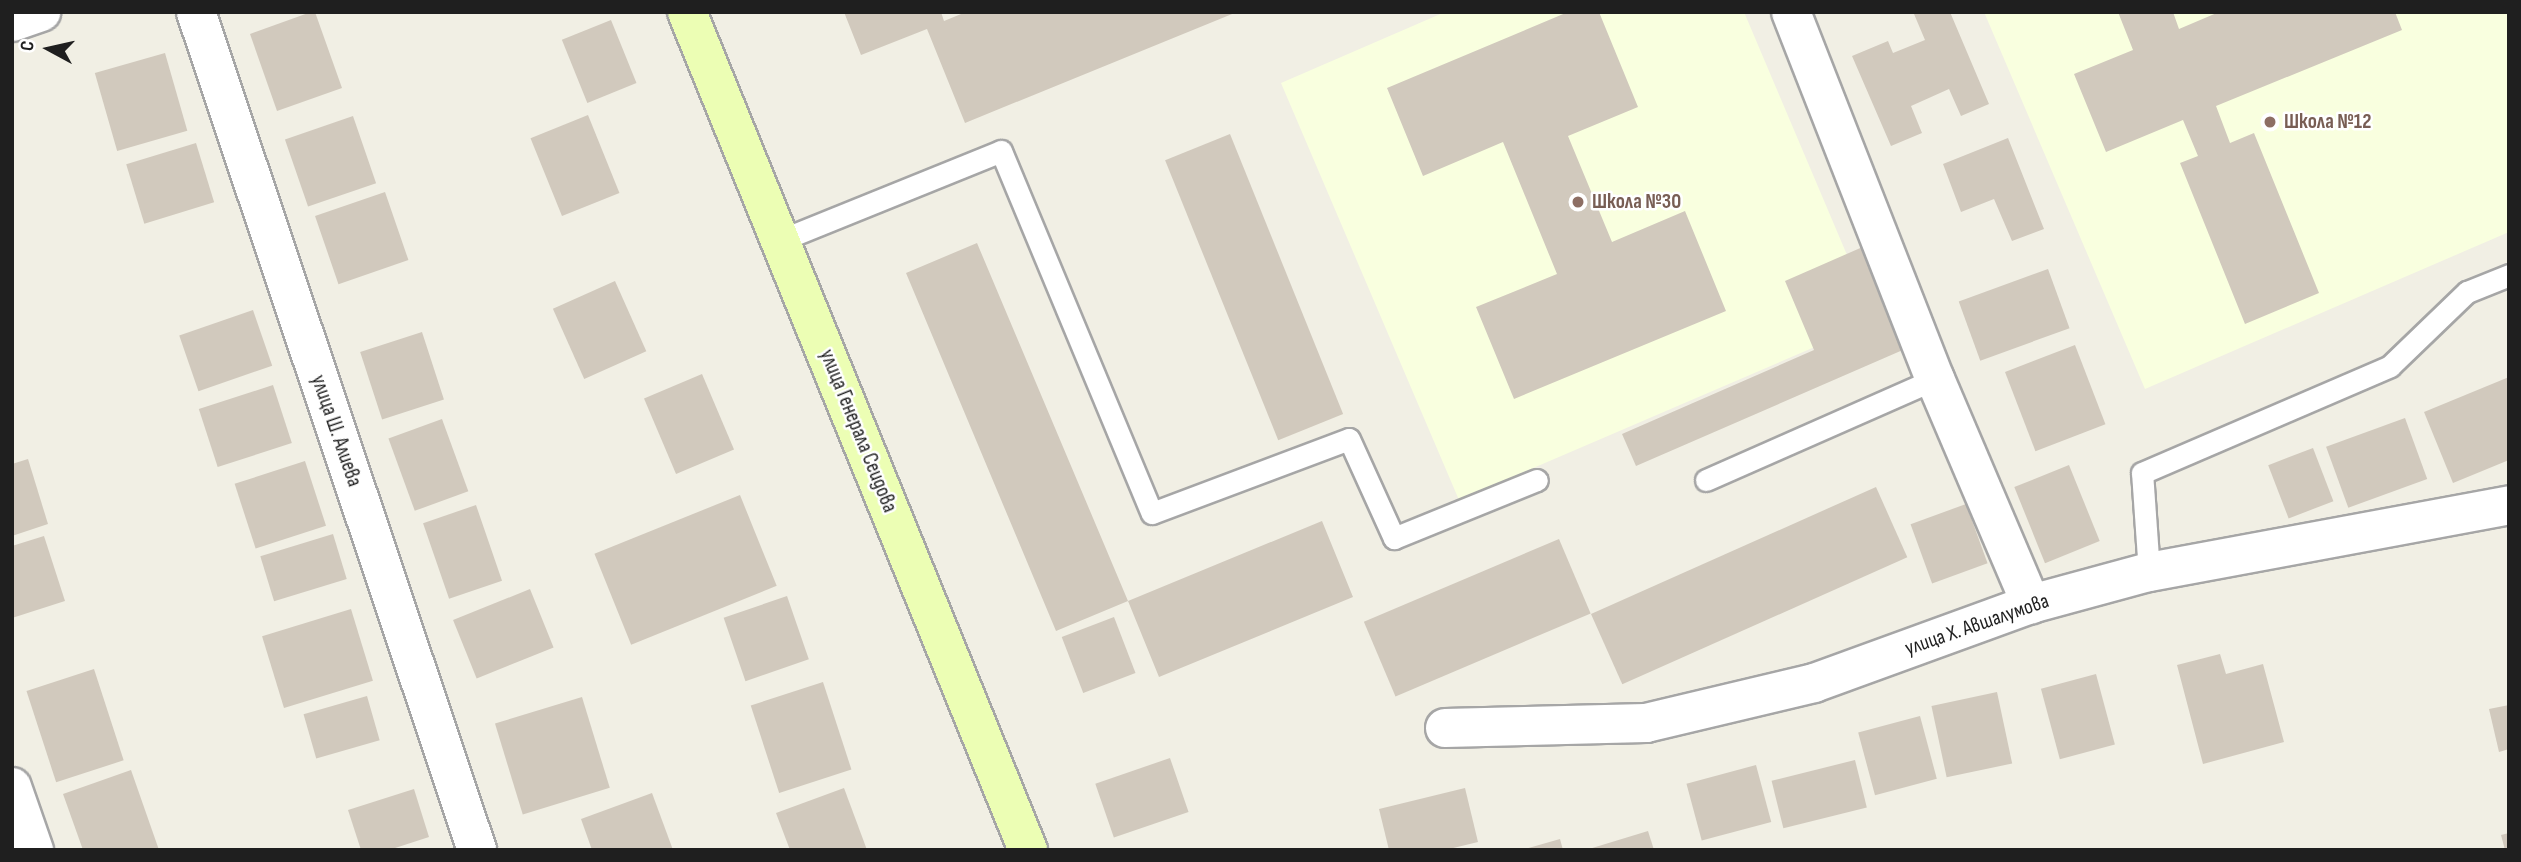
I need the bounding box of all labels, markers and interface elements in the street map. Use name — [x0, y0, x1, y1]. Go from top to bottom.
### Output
north arrow — [14, 14, 84, 84]
text: С — [16, 40, 40, 52]
place label: Школа №12 — [2284, 109, 2371, 135]
marker: Школа №12 — [2262, 114, 2278, 130]
place label: Школа №30 — [1592, 189, 1681, 215]
marker: Школа №30 — [1570, 194, 1586, 210]
street label: улица Генерала Сеидова — [814, 346, 902, 516]
street label: улица Ш. Алиева — [305, 372, 367, 490]
street label: улица Х. Авшалумова — [1902, 589, 2052, 661]

